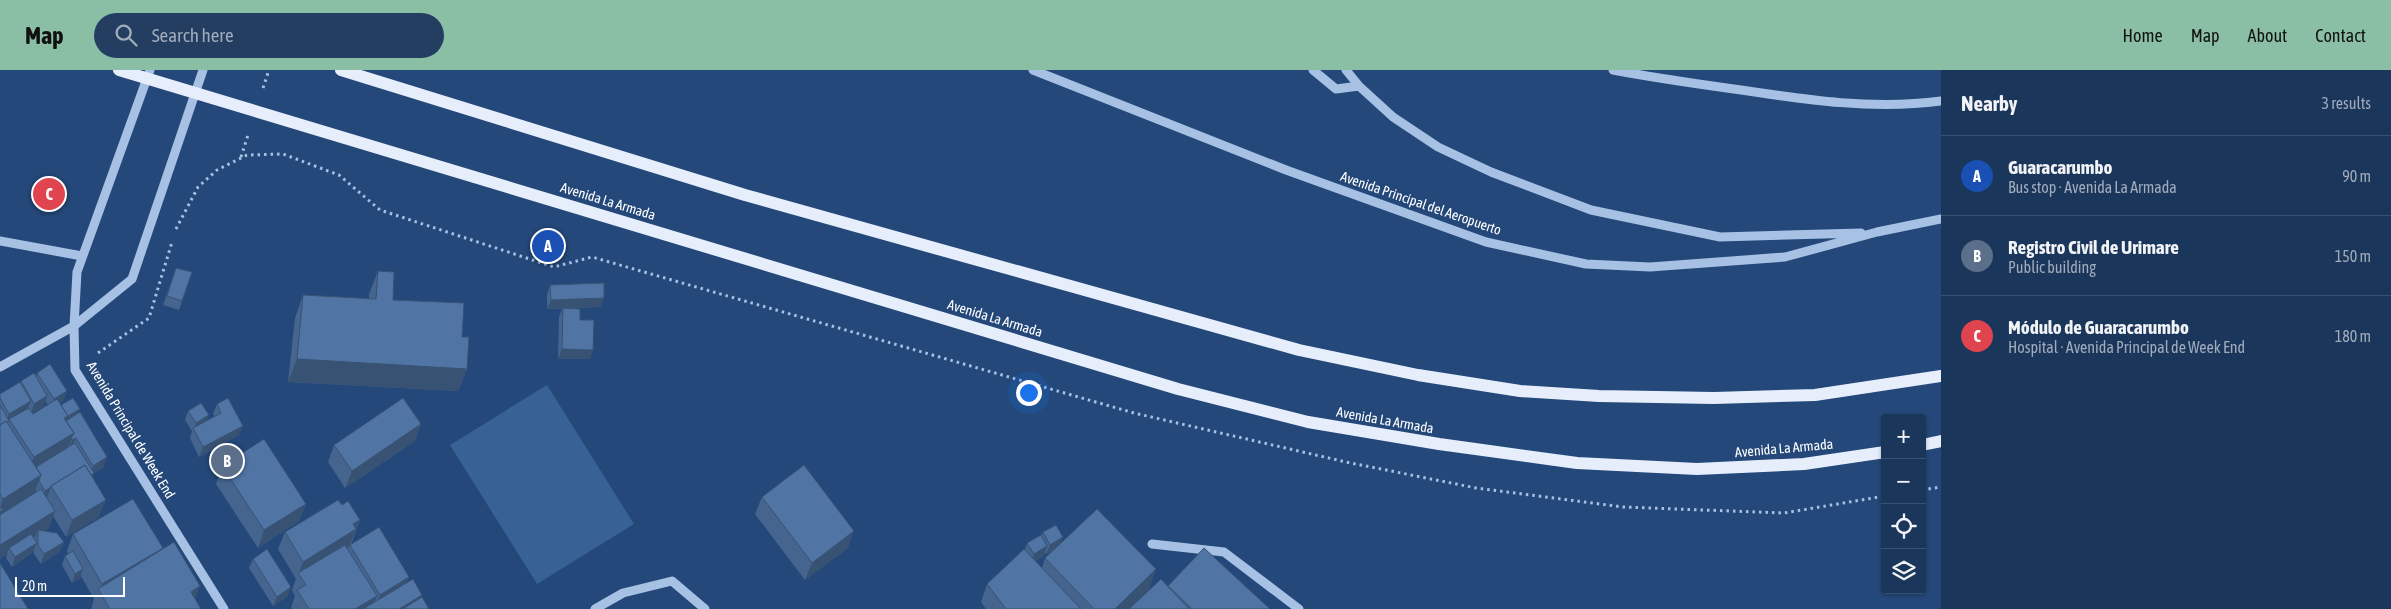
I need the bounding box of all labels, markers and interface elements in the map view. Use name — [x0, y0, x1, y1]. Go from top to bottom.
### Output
search box — [94, 13, 444, 58]
icon: search — [112, 21, 140, 49]
text: Map — [25, 22, 64, 49]
text: Search here — [152, 24, 234, 46]
text: Home — [2123, 25, 2163, 46]
text: Map — [2191, 25, 2220, 46]
text: About — [2248, 25, 2287, 46]
text: Contact — [2315, 25, 2366, 46]
text: Nearby — [1961, 91, 2017, 115]
text: 3 results — [2321, 94, 2371, 112]
text: Guaracarumbo — [2008, 156, 2112, 178]
text: A — [1973, 167, 1981, 185]
text: 90 m — [2342, 167, 2371, 185]
street label: Avenida Principal del Aeropuerto — [1339, 168, 1503, 238]
pin: C — [33, 175, 65, 213]
text: Bus stop · Avenida La Armada — [2008, 178, 2177, 196]
street label: Avenida La Armada — [559, 179, 657, 223]
pin: A — [532, 227, 564, 265]
text: Registro Civil de Urimare — [2008, 236, 2179, 258]
text: B — [1973, 247, 1981, 265]
text: 150 m — [2335, 247, 2371, 265]
text: Public building — [2008, 258, 2096, 276]
street label: Avenida La Armada — [946, 296, 1044, 340]
text: Módulo de Guaracarumbo — [2008, 316, 2189, 338]
text: C — [1973, 327, 1981, 345]
text: 180 m — [2335, 327, 2371, 345]
text: Hospital · Avenida Principal de Week End — [2008, 338, 2245, 356]
street label: Avenida Principal de Week End — [84, 359, 178, 501]
your location — [1016, 380, 1042, 406]
street label: Avenida La Armada — [1335, 404, 1435, 436]
map controls — [1881, 414, 1926, 594]
button: + — [1881, 414, 1926, 459]
street label: Avenida La Armada — [1734, 436, 1834, 460]
pin: B — [211, 442, 243, 480]
button: − — [1881, 459, 1926, 504]
button: locate — [1881, 504, 1926, 549]
button: layers — [1881, 549, 1926, 594]
scale bar — [15, 574, 125, 597]
text: 20 m — [22, 578, 47, 594]

